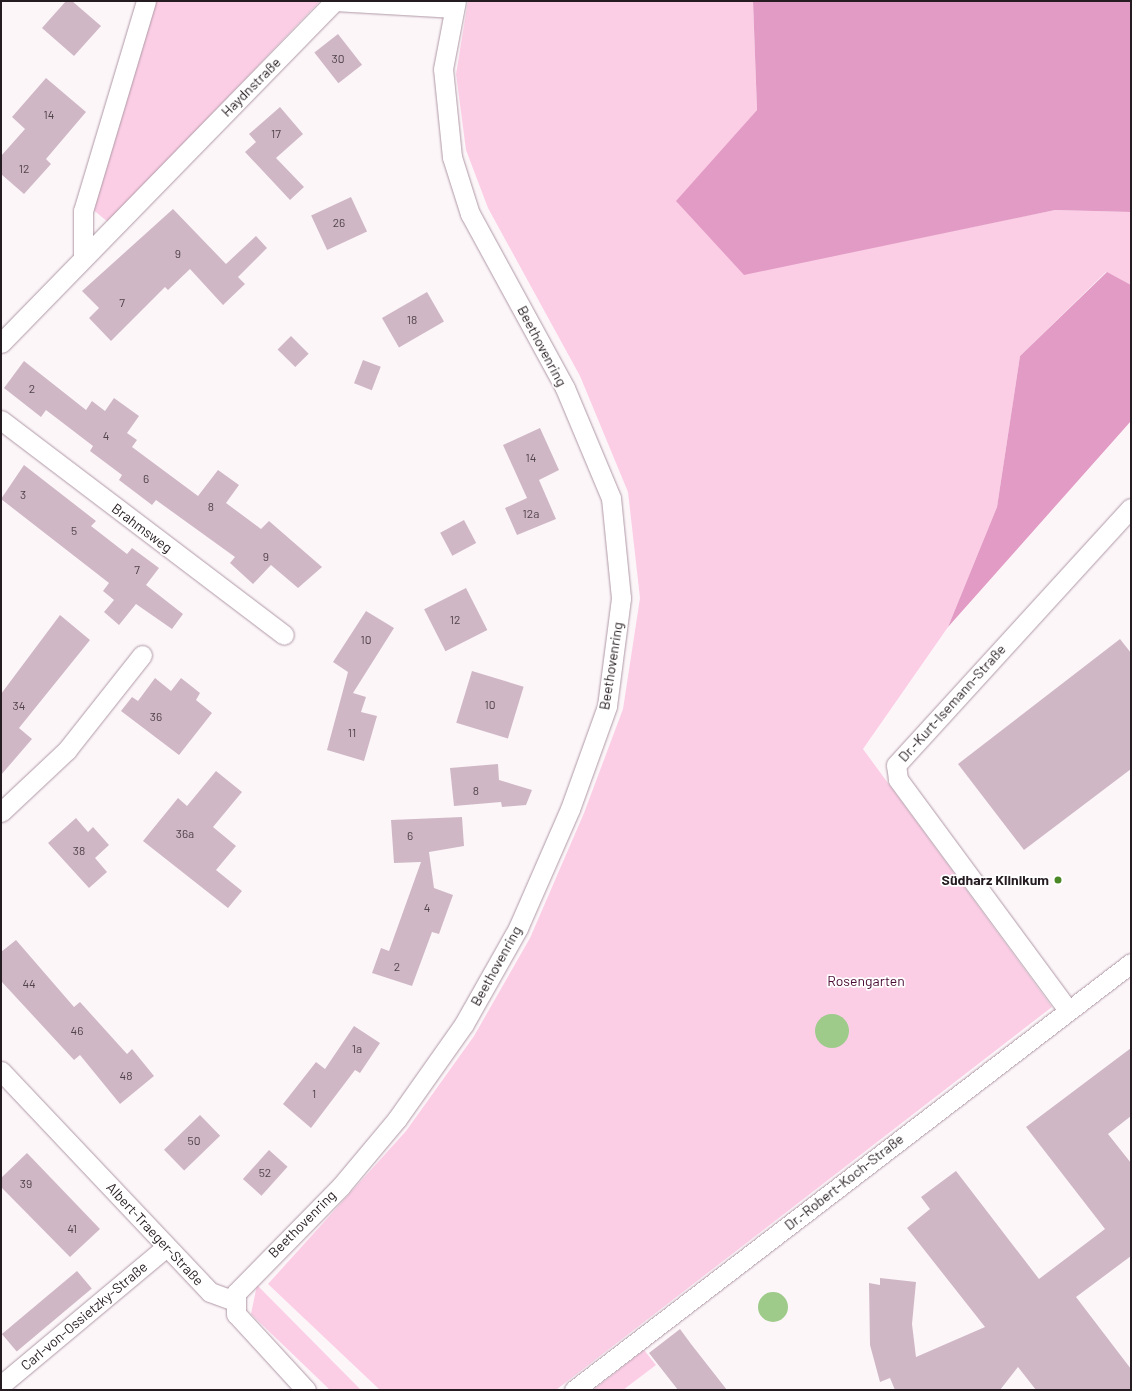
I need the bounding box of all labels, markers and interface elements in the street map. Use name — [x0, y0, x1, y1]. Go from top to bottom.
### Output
house number: 30 — [332, 52, 344, 66]
street label: Haydnstraße — [218, 54, 284, 120]
house number: 14 — [44, 108, 54, 122]
house number: 17 — [271, 127, 281, 141]
house number: 12 — [19, 162, 29, 176]
house number: 26 — [333, 216, 345, 230]
house number: 9 — [175, 247, 181, 261]
house number: 7 — [119, 296, 125, 310]
street label: Beethovenring — [514, 303, 570, 389]
house number: 18 — [407, 313, 417, 327]
house number: 2 — [29, 382, 35, 396]
house number: 4 — [103, 429, 109, 443]
house number: 14 — [526, 451, 536, 465]
house number: 6 — [143, 472, 149, 486]
house number: 3 — [20, 488, 26, 502]
street label: Brahmsweg — [109, 500, 175, 556]
house number: 8 — [208, 500, 214, 514]
house number: 12a — [523, 507, 539, 521]
house number: 5 — [71, 524, 77, 538]
house number: 9 — [263, 550, 269, 564]
house number: 7 — [134, 563, 140, 577]
house number: 12 — [450, 613, 460, 627]
street label: Beethovenring — [596, 621, 626, 711]
house number: 10 — [361, 633, 371, 647]
street label: Dr.-Kurt-Isemann-Straße — [895, 641, 1009, 765]
house number: 10 — [485, 698, 495, 712]
house number: 34 — [13, 699, 25, 713]
house number: 36 — [150, 710, 162, 724]
house number: 11 — [348, 726, 356, 740]
house number: 8 — [473, 784, 479, 798]
house number: 36a — [176, 827, 194, 841]
house number: 6 — [407, 829, 413, 843]
house number: 38 — [73, 844, 85, 858]
place label: Südharz Klinikum — [942, 872, 1049, 888]
marker: Südharz Klinikum — [1052, 874, 1064, 886]
house number: 4 — [424, 901, 430, 915]
street label: Beethovenring — [467, 923, 525, 1009]
house number: 2 — [394, 960, 400, 974]
park label: Rosengarten — [827, 973, 905, 989]
house number: 44 — [22, 977, 36, 991]
house number: 46 — [71, 1024, 83, 1038]
house number: 1a — [352, 1042, 362, 1056]
house number: 48 — [120, 1069, 132, 1083]
house number: 1 — [312, 1087, 316, 1101]
street label: Dr.-Robert-Koch-Straße — [781, 1130, 907, 1234]
house number: 50 — [188, 1134, 200, 1148]
house number: 52 — [259, 1166, 271, 1180]
house number: 39 — [20, 1177, 32, 1191]
street label: Albert-Traeger-Straße — [103, 1179, 207, 1289]
street label: Beethovenring — [265, 1187, 339, 1261]
house number: 41 — [67, 1222, 77, 1236]
street label: Carl-von-Ossietzky-Straße — [17, 1258, 151, 1374]

